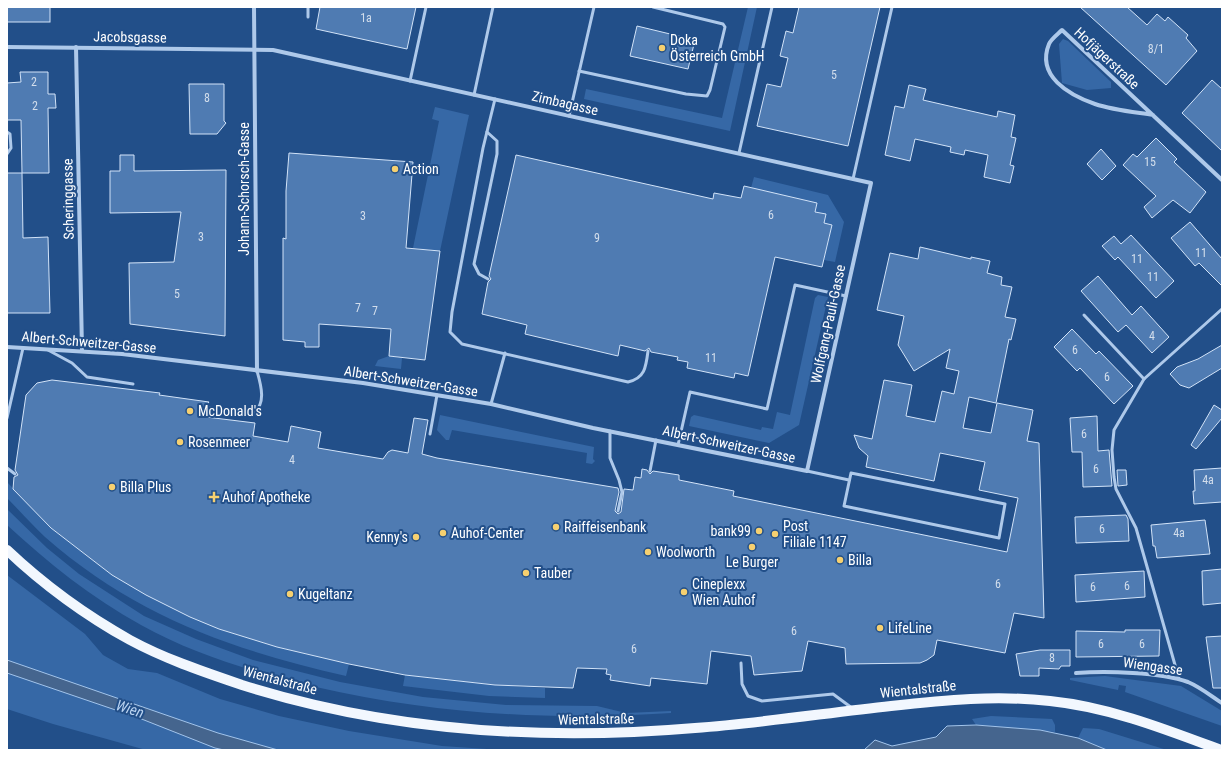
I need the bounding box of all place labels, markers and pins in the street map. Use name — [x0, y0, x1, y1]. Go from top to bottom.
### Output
place label: Doka Österreich GmbH — [670, 32, 765, 64]
marker: Doka Österreich GmbH — [657, 43, 667, 53]
place label: Action — [403, 161, 439, 177]
marker: Action — [390, 164, 400, 174]
place label: McDonald's — [198, 403, 262, 419]
marker: McDonald's — [185, 406, 195, 416]
place label: Rosenmeer — [188, 434, 250, 450]
marker: Rosenmeer — [175, 437, 185, 447]
place label: Billa Plus — [120, 479, 171, 495]
marker: Billa Plus — [107, 482, 117, 492]
place label: Auhof Apotheke — [222, 489, 311, 505]
marker: Auhof Apotheke — [209, 492, 219, 502]
place label: Post Filiale 1147 — [783, 518, 847, 550]
place label: Raiffeisenbank — [564, 519, 647, 535]
marker: Raiffeisenbank — [551, 522, 561, 532]
place label: bank99 — [710, 523, 751, 539]
place label: Auhof-Center — [451, 525, 524, 541]
marker: bank99 — [754, 526, 764, 536]
marker: Auhof-Center — [438, 528, 448, 538]
place label: Kenny's — [366, 529, 408, 545]
marker: Post Filiale 1147 — [770, 529, 780, 539]
marker: Kenny's — [411, 532, 421, 542]
marker: Le Burger — [747, 542, 757, 552]
place label: Woolworth — [656, 544, 715, 560]
marker: Woolworth — [643, 547, 653, 557]
place label: Billa — [848, 552, 872, 568]
place label: Le Burger — [726, 554, 778, 570]
marker: Billa — [835, 555, 845, 565]
place label: Tauber — [534, 565, 572, 581]
marker: Tauber — [521, 568, 531, 578]
place label: Cineplexx Wien Auhof — [692, 576, 756, 608]
place label: Kugeltanz — [298, 586, 353, 602]
marker: Cineplexx Wien Auhof — [679, 587, 689, 597]
marker: Kugeltanz — [285, 589, 295, 599]
place label: LifeLine — [888, 620, 932, 636]
marker: LifeLine — [875, 623, 885, 633]

